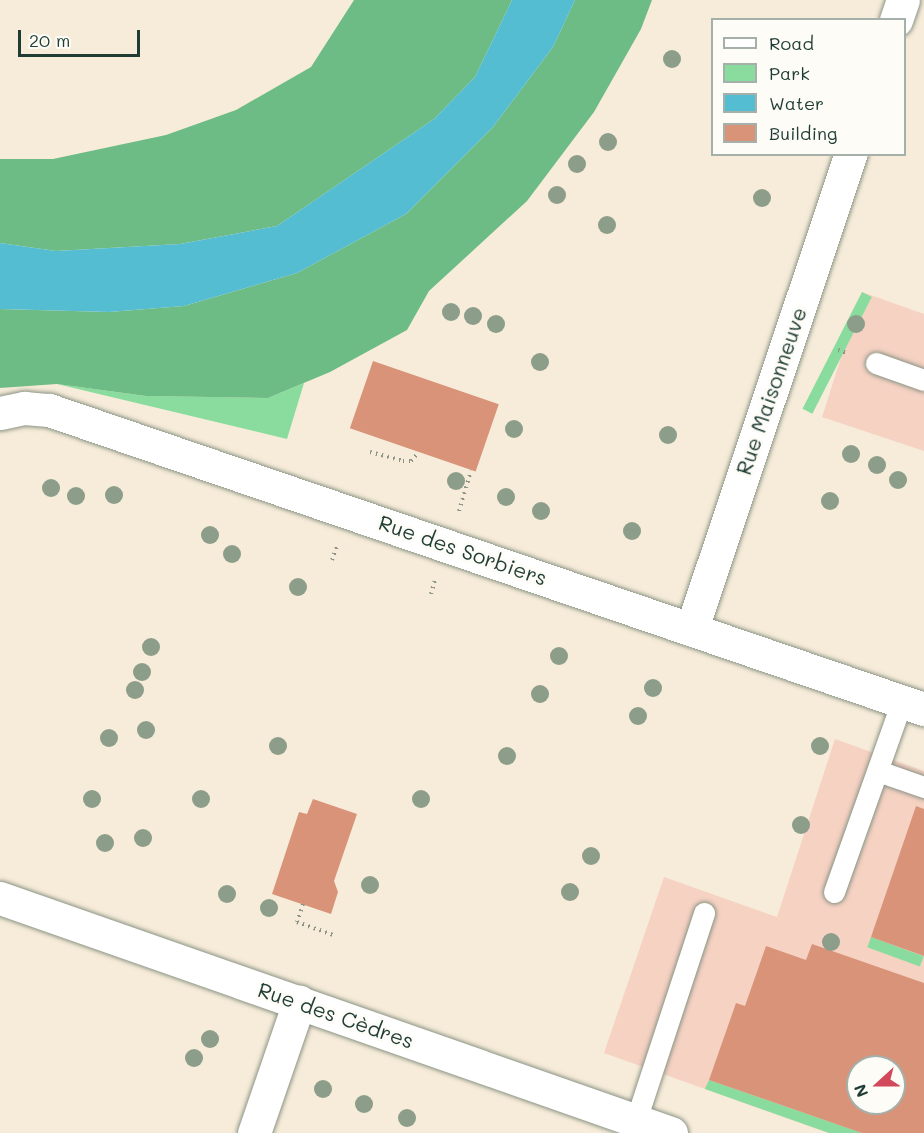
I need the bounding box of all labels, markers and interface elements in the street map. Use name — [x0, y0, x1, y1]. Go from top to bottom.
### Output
scale bar — [21, 18, 142, 56]
legend — [711, 18, 906, 156]
text: 20 m — [29, 28, 70, 52]
text: Road — [769, 31, 814, 55]
text: Park — [769, 61, 810, 85]
text: Water — [769, 91, 824, 115]
text: Building — [769, 121, 837, 145]
street label: Rue Maisonneuve — [731, 304, 811, 478]
street label: Rue des Sorbiers — [376, 509, 550, 591]
street label: Rue des Cèdres — [255, 977, 417, 1053]
north arrow — [846, 1055, 906, 1115]
text: N — [849, 1081, 873, 1100]

